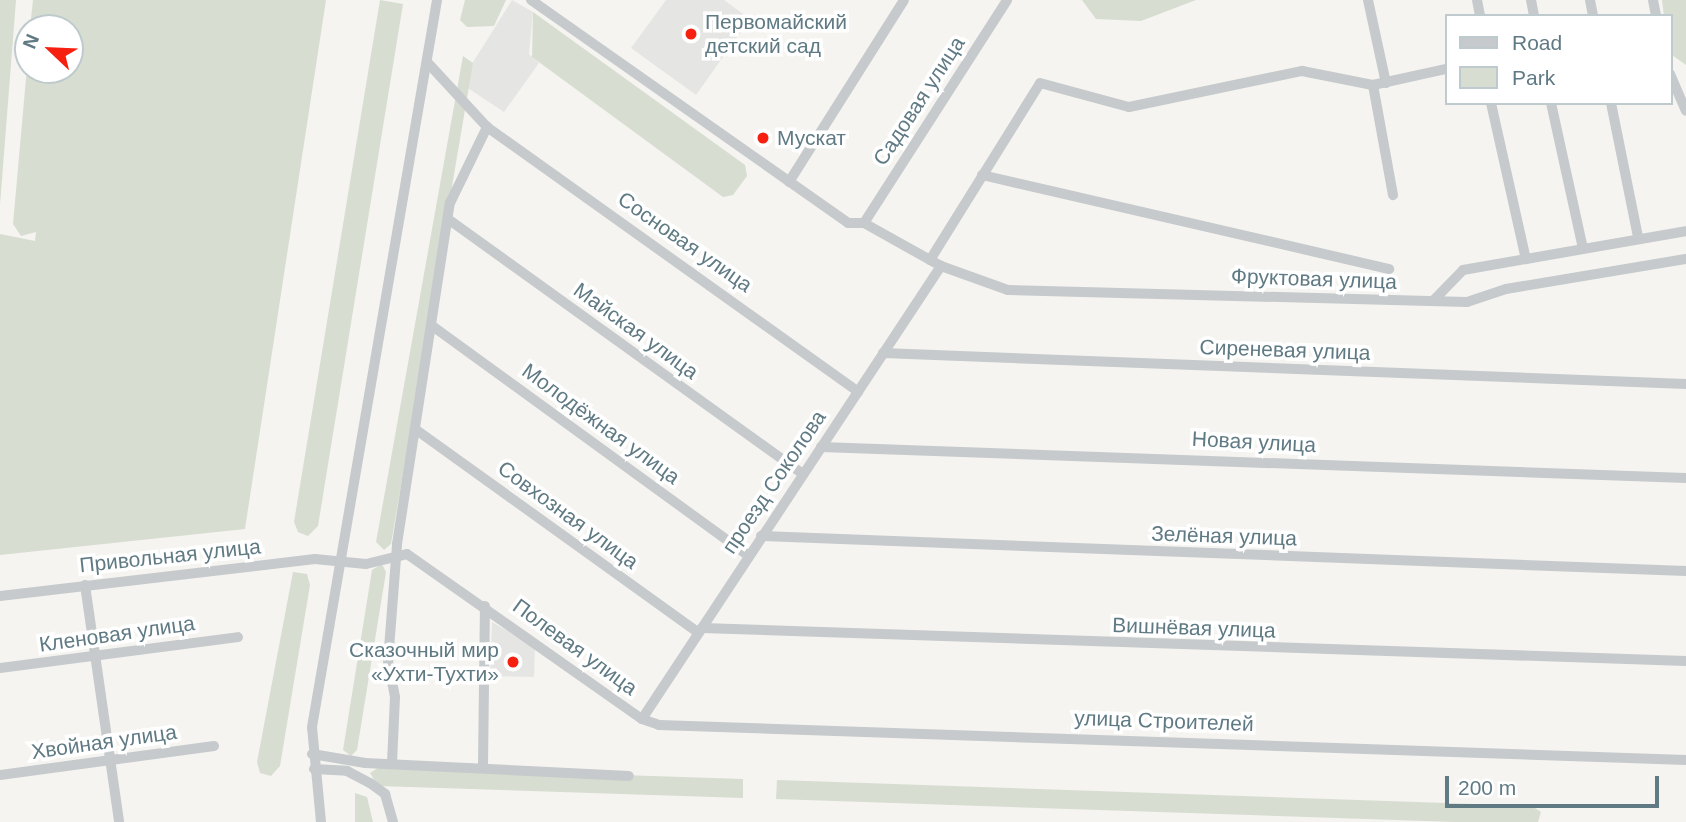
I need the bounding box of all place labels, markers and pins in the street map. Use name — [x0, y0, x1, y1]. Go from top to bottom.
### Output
place label: Первомайский детский сад — [705, 9, 847, 59]
marker: Первомайский детский сад — [683, 26, 699, 42]
place label: Мускат — [777, 125, 846, 151]
marker: Мускат — [755, 130, 771, 146]
place label: Сказочный мир «Ухти-Тухти» — [349, 637, 499, 687]
marker: Сказочный мир «Ухти-Тухти» — [505, 654, 521, 670]

